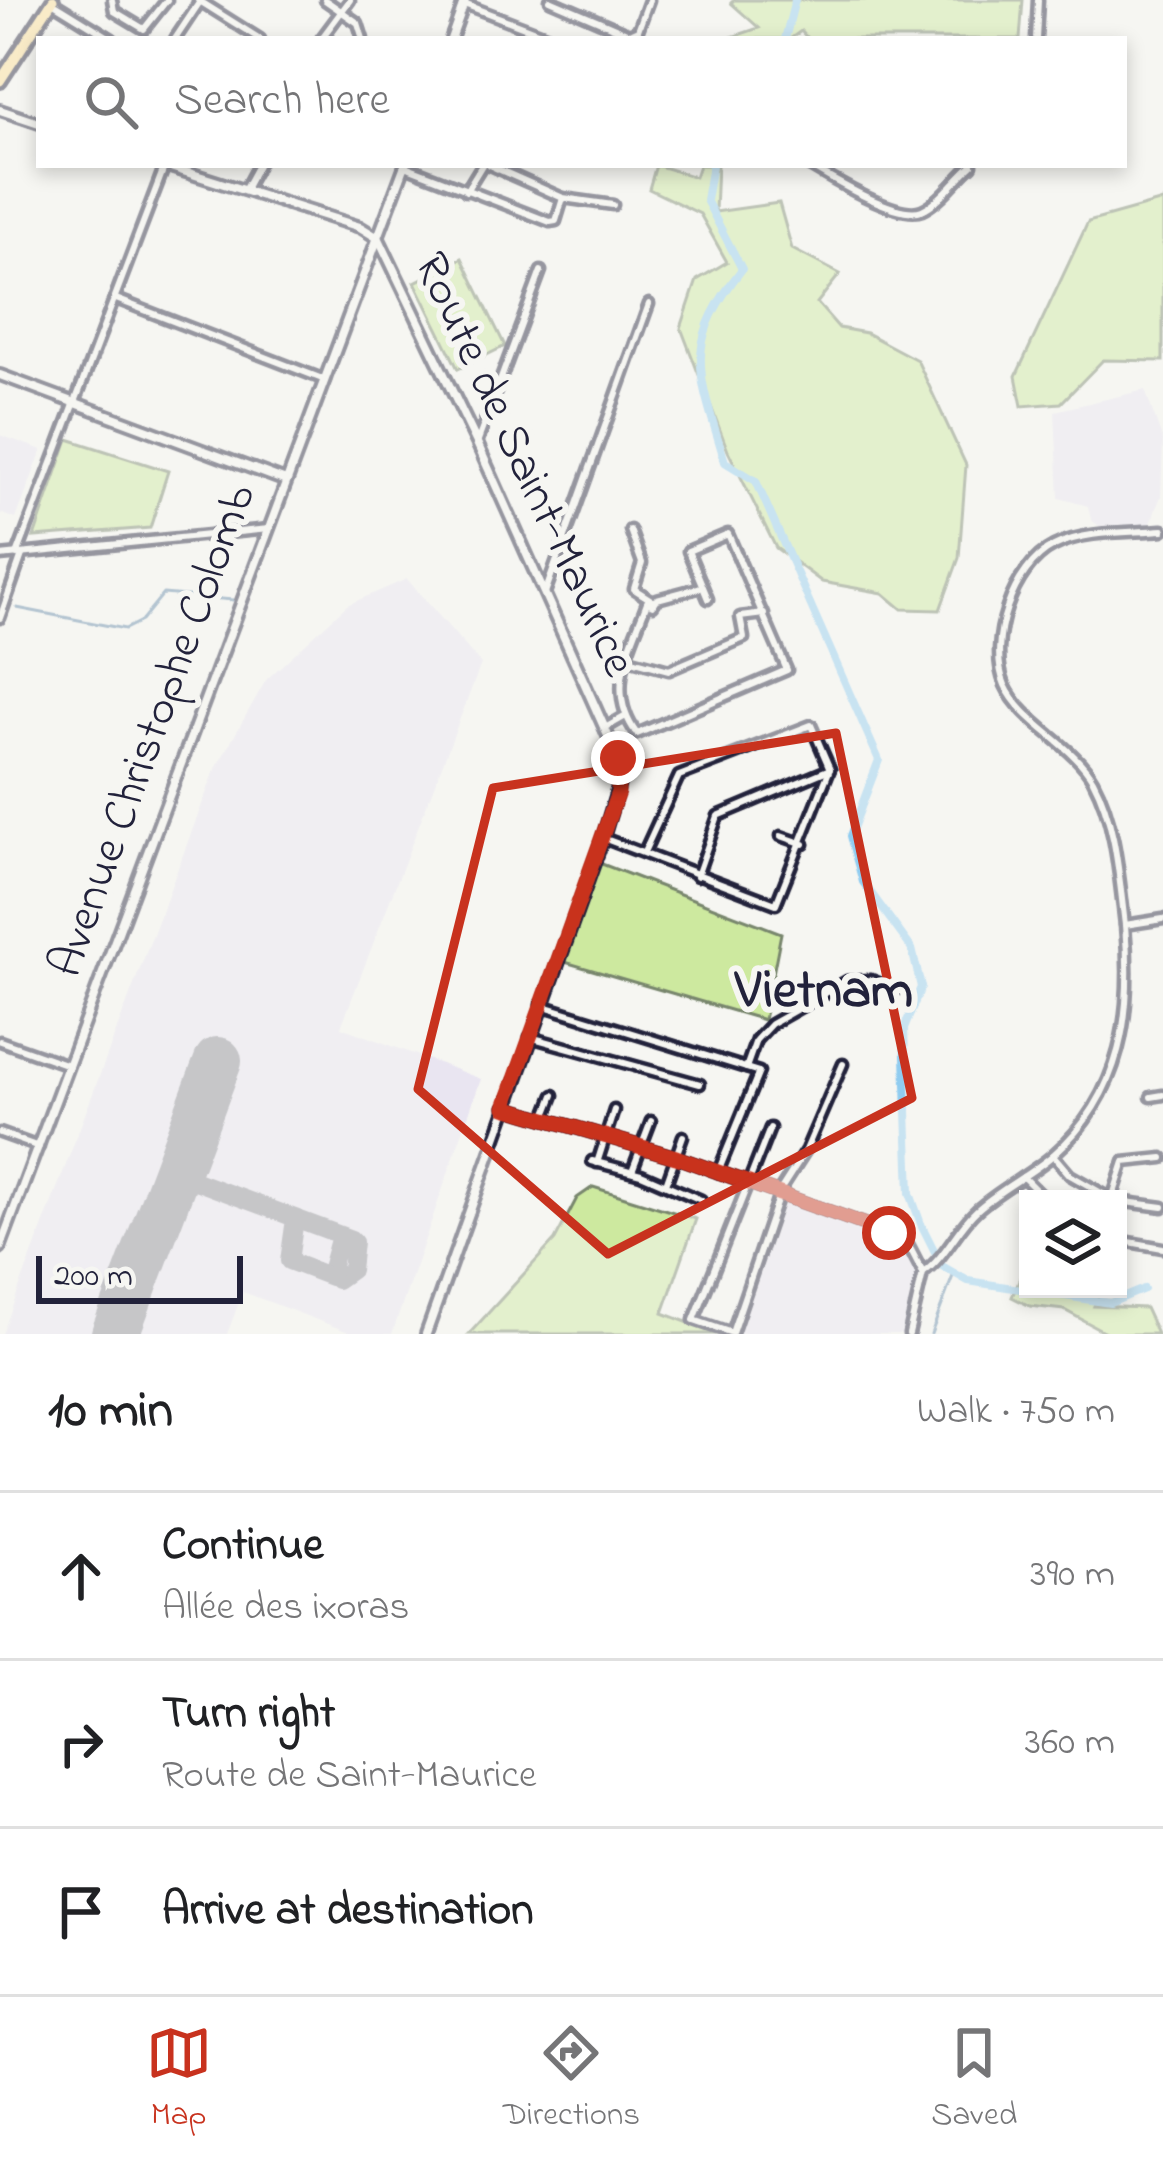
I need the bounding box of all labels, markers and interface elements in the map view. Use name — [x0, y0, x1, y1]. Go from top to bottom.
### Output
search box — [36, 36, 1127, 168]
icon: search — [78, 69, 144, 135]
text: Search here — [174, 69, 390, 135]
street label: Route de Saint-Maurice — [394, 241, 652, 689]
street label: Avenue Christophe Colomb — [32, 475, 276, 987]
route end — [591, 731, 645, 785]
district label: Vietnam — [734, 954, 913, 1032]
map controls — [1019, 1190, 1127, 1298]
button: layers — [1019, 1190, 1127, 1298]
route start — [862, 1206, 916, 1260]
scale bar — [36, 1250, 243, 1303]
text: 200 m — [54, 1253, 133, 1301]
text: 10 min — [48, 1375, 173, 1450]
text: Walk · 750 m — [917, 1384, 1115, 1441]
text: Continue — [162, 1514, 323, 1580]
icon: ahead — [48, 1543, 114, 1609]
text: 390 m — [1030, 1547, 1115, 1604]
text: Allée des ixoras — [162, 1580, 409, 1637]
text: Turn right — [162, 1682, 335, 1748]
icon: right — [48, 1711, 114, 1777]
text: 360 m — [1025, 1715, 1115, 1772]
text: Route de Saint-Maurice — [162, 1748, 536, 1805]
icon: arrive — [48, 1879, 114, 1945]
text: Arrive at destination — [162, 1879, 533, 1945]
tab: Map — [146, 2020, 212, 2140]
tab: Directions — [503, 2020, 640, 2140]
tab: Saved — [931, 2020, 1017, 2140]

